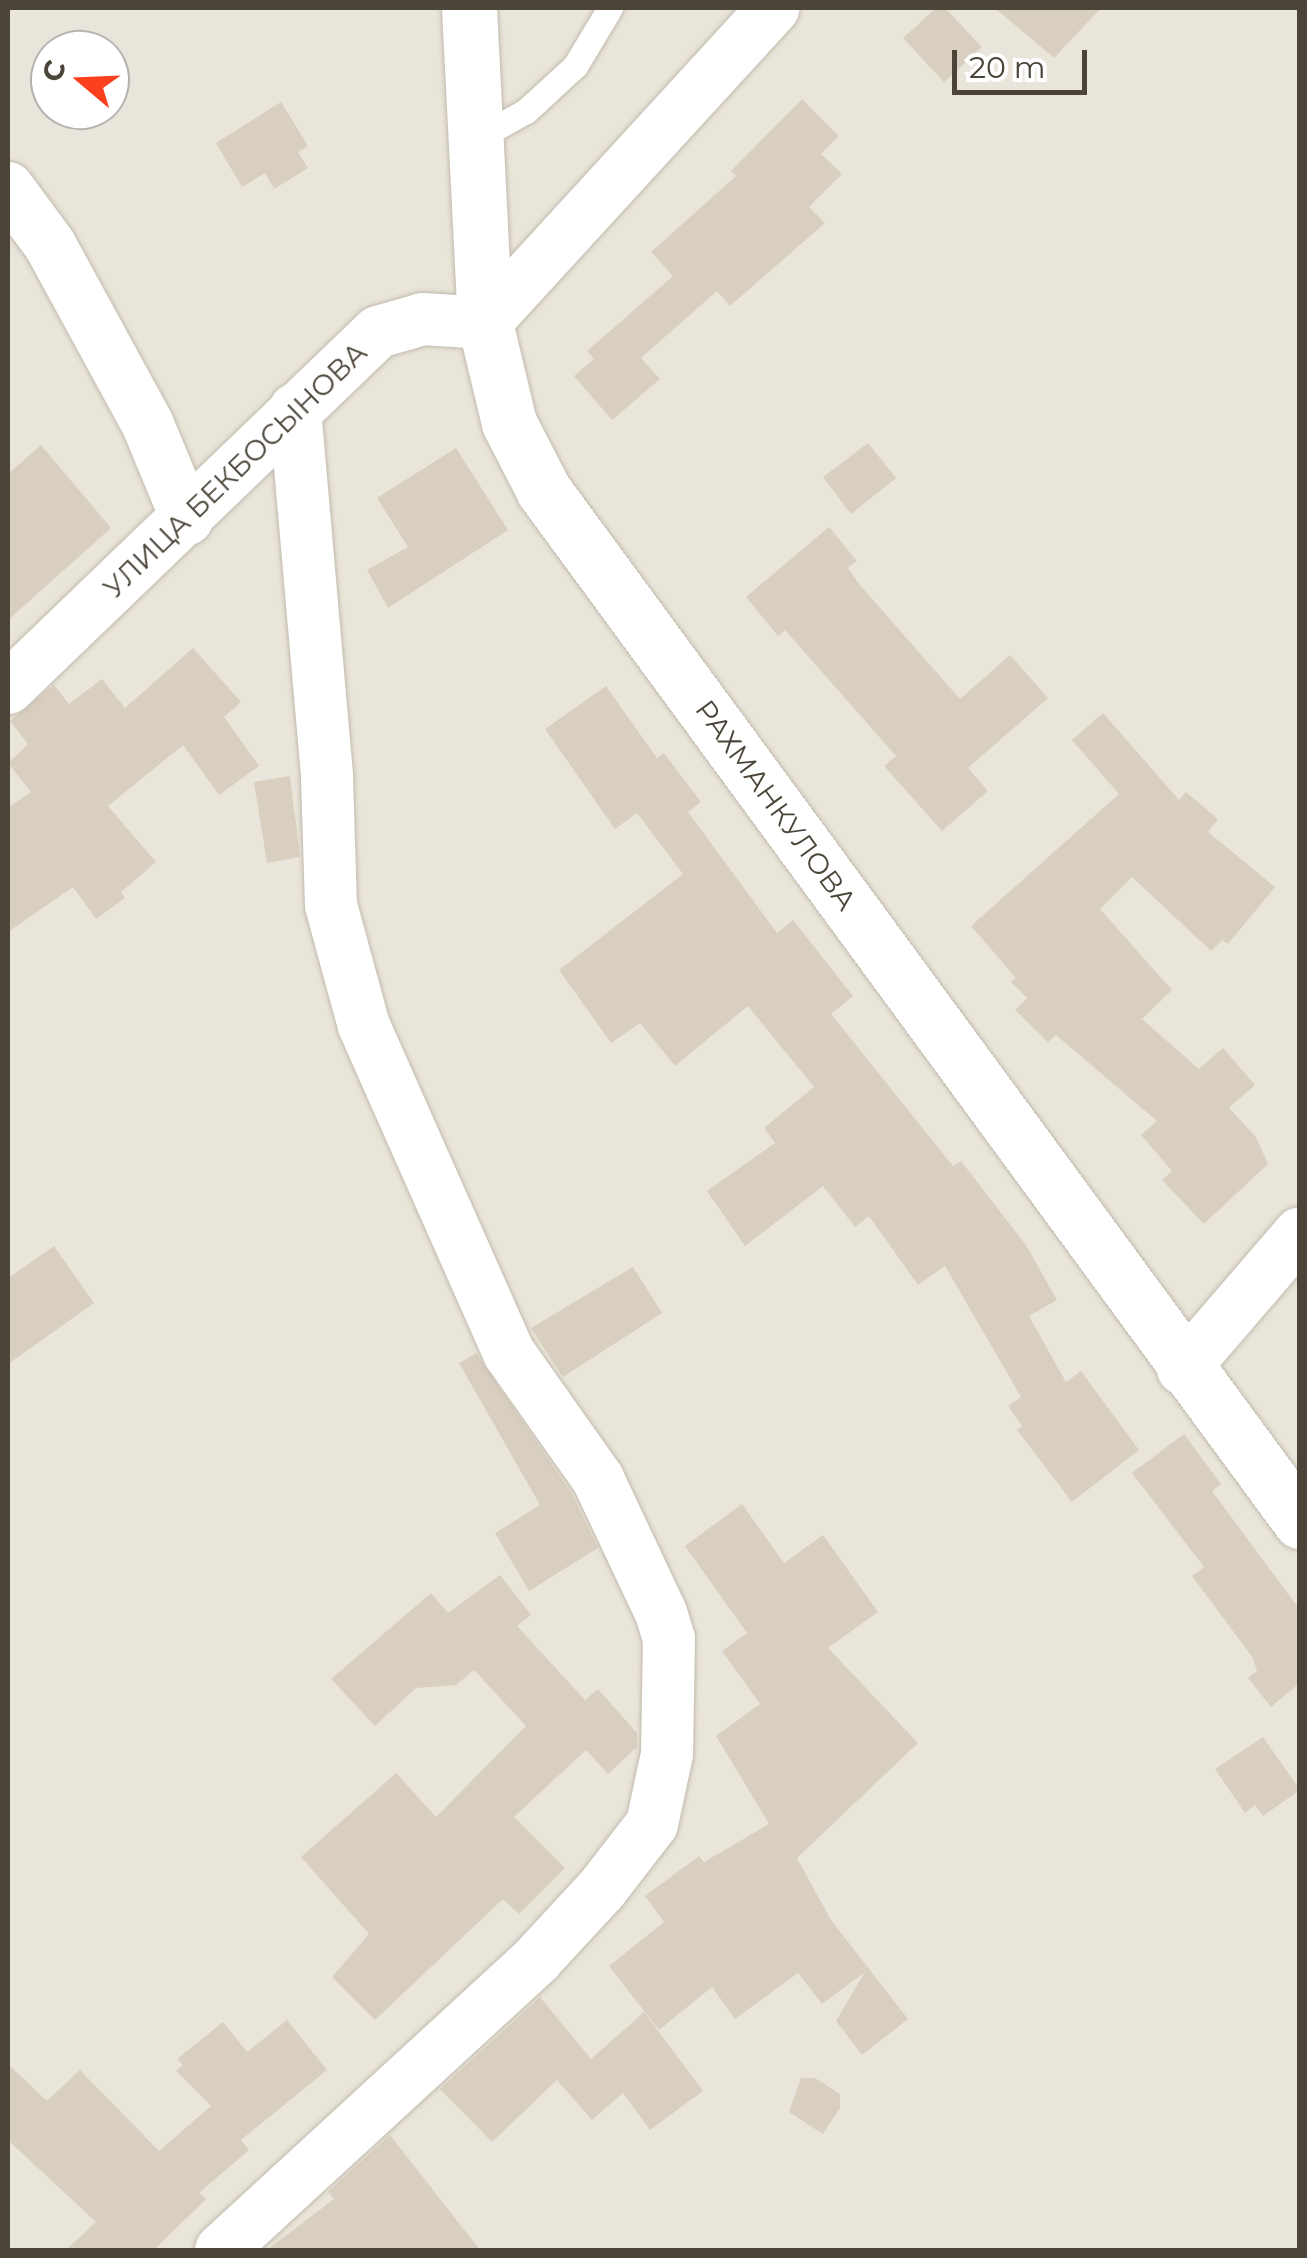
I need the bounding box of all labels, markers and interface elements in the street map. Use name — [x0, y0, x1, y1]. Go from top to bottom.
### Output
north arrow — [30, 30, 130, 130]
scale bar — [957, 30, 1092, 92]
text: 20 m — [969, 49, 1046, 86]
text: С — [34, 56, 73, 86]
street label: УЛИЦА БЕКБОСЫНОВА — [96, 335, 374, 605]
street label: РАХМАНКУЛОВА — [688, 693, 864, 917]

